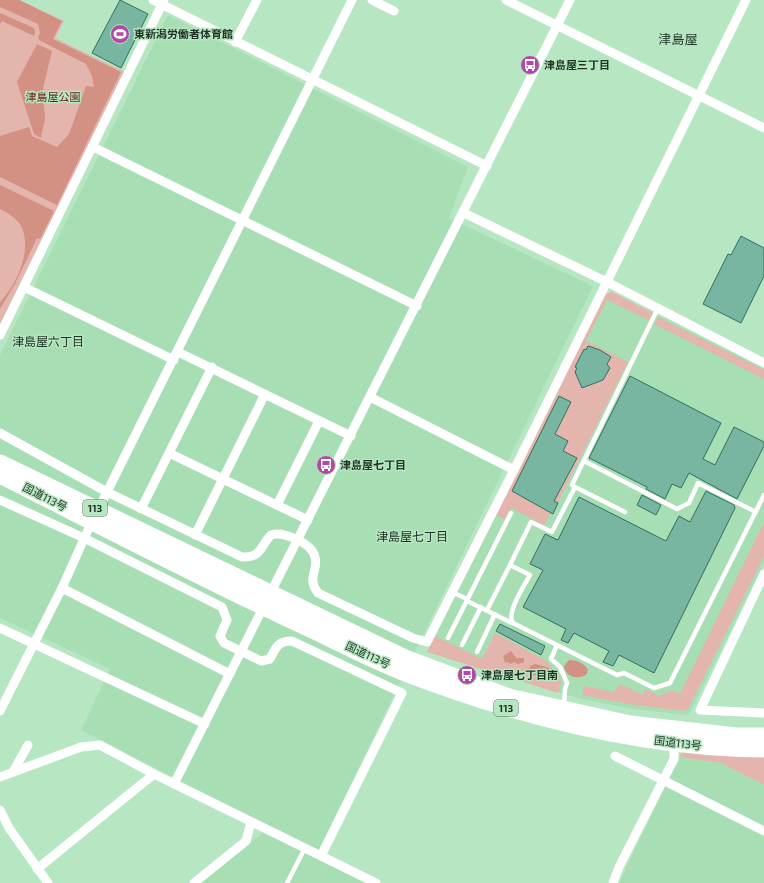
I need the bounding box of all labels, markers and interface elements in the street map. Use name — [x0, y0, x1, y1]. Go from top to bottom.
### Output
sports icon: 東新潟労働者体育館 — [109, 23, 131, 45]
place label: 東新潟労働者体育館 — [134, 27, 233, 40]
district label: 津島屋 — [658, 31, 698, 47]
bus stop icon: 津島屋三丁目 — [519, 54, 541, 76]
place label: 津島屋三丁目 — [544, 58, 610, 71]
park label: 津島屋公園 — [26, 90, 81, 103]
district label: 津島屋六丁目 — [12, 334, 84, 348]
bus stop icon: 津島屋七丁目 — [315, 454, 337, 476]
place label: 津島屋七丁目 — [340, 458, 406, 471]
street label: 国道113号 — [21, 480, 70, 513]
road number: 113 — [83, 500, 107, 516]
district label: 津島屋七丁目 — [376, 529, 448, 543]
street label: 国道113号 — [344, 639, 393, 671]
bus stop icon: 津島屋七丁目南 — [456, 664, 478, 686]
place label: 津島屋七丁目南 — [481, 668, 558, 681]
road number: 113 — [494, 700, 518, 716]
street label: 国道113号 — [654, 733, 703, 752]

